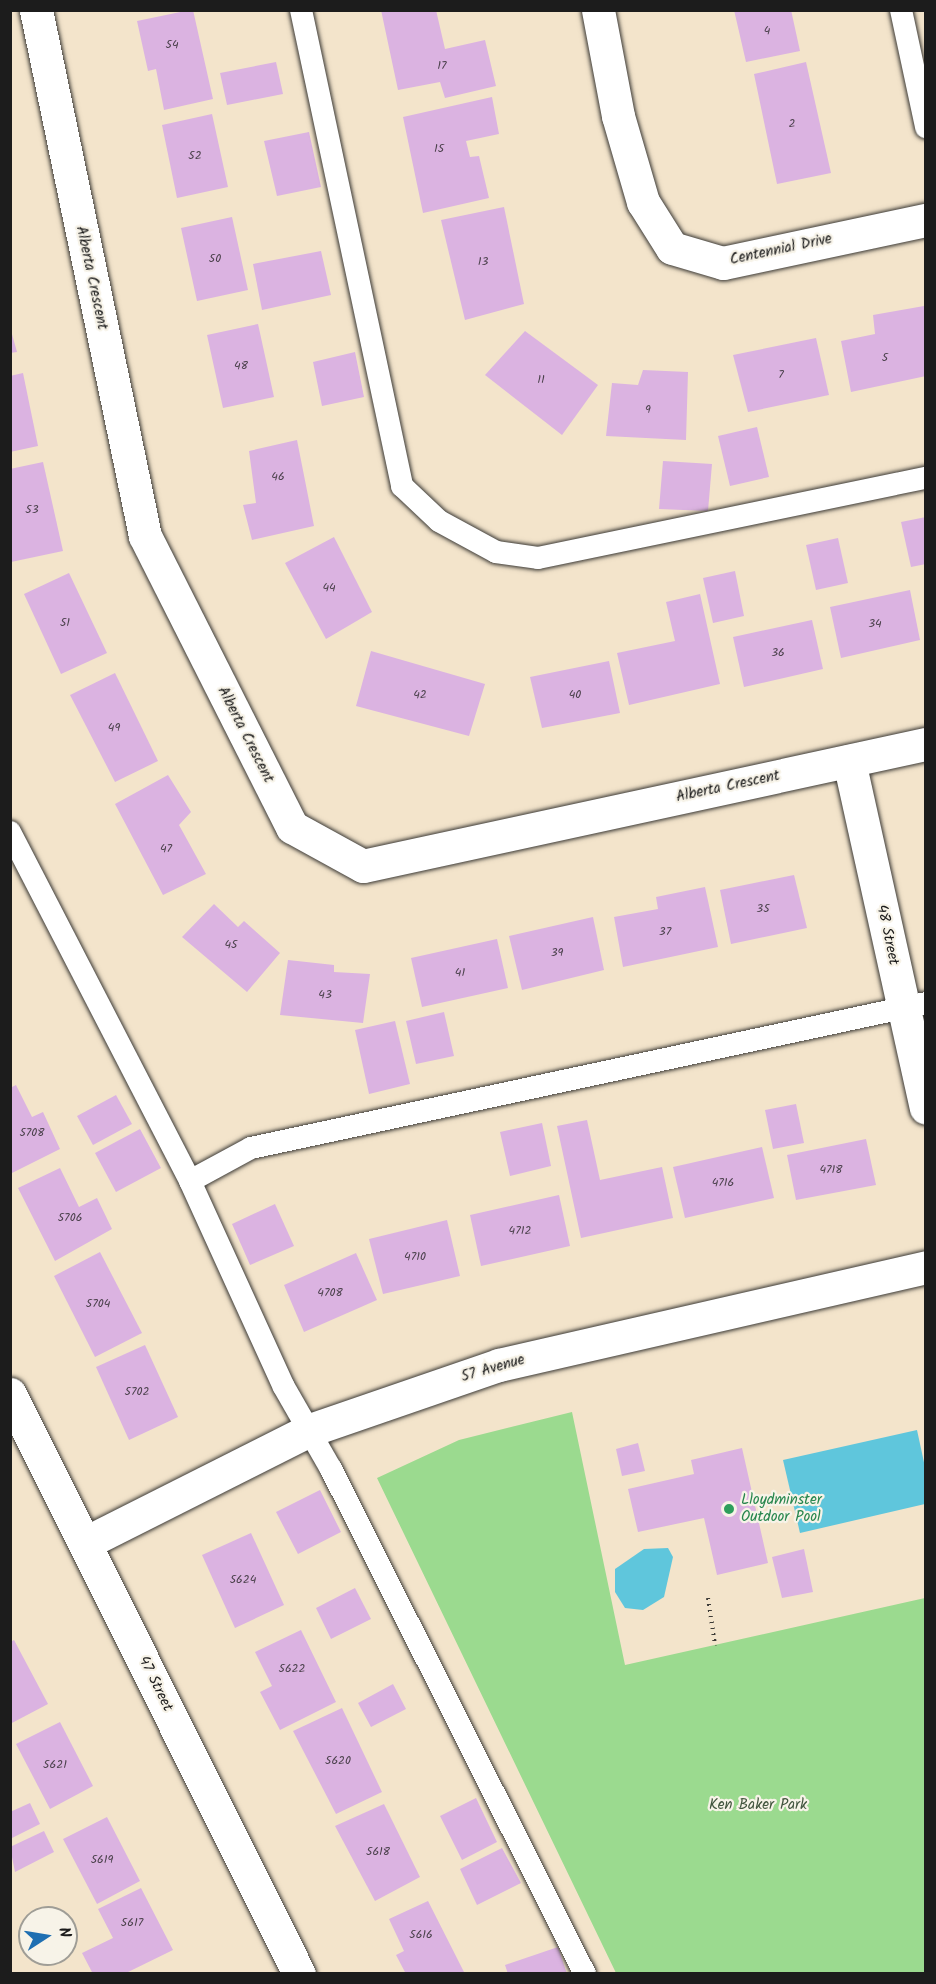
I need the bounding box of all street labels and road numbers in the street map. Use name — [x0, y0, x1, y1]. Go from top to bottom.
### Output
street label: Alberta Crescent — [71, 225, 111, 331]
street label: Centennial Drive — [728, 230, 834, 270]
street label: Alberta Crescent — [213, 684, 277, 786]
street label: Alberta Crescent — [675, 767, 781, 807]
street label: 48 Street — [872, 903, 902, 967]
street label: 57 Avenue — [459, 1351, 527, 1387]
street label: 47 Street — [134, 1653, 176, 1715]

